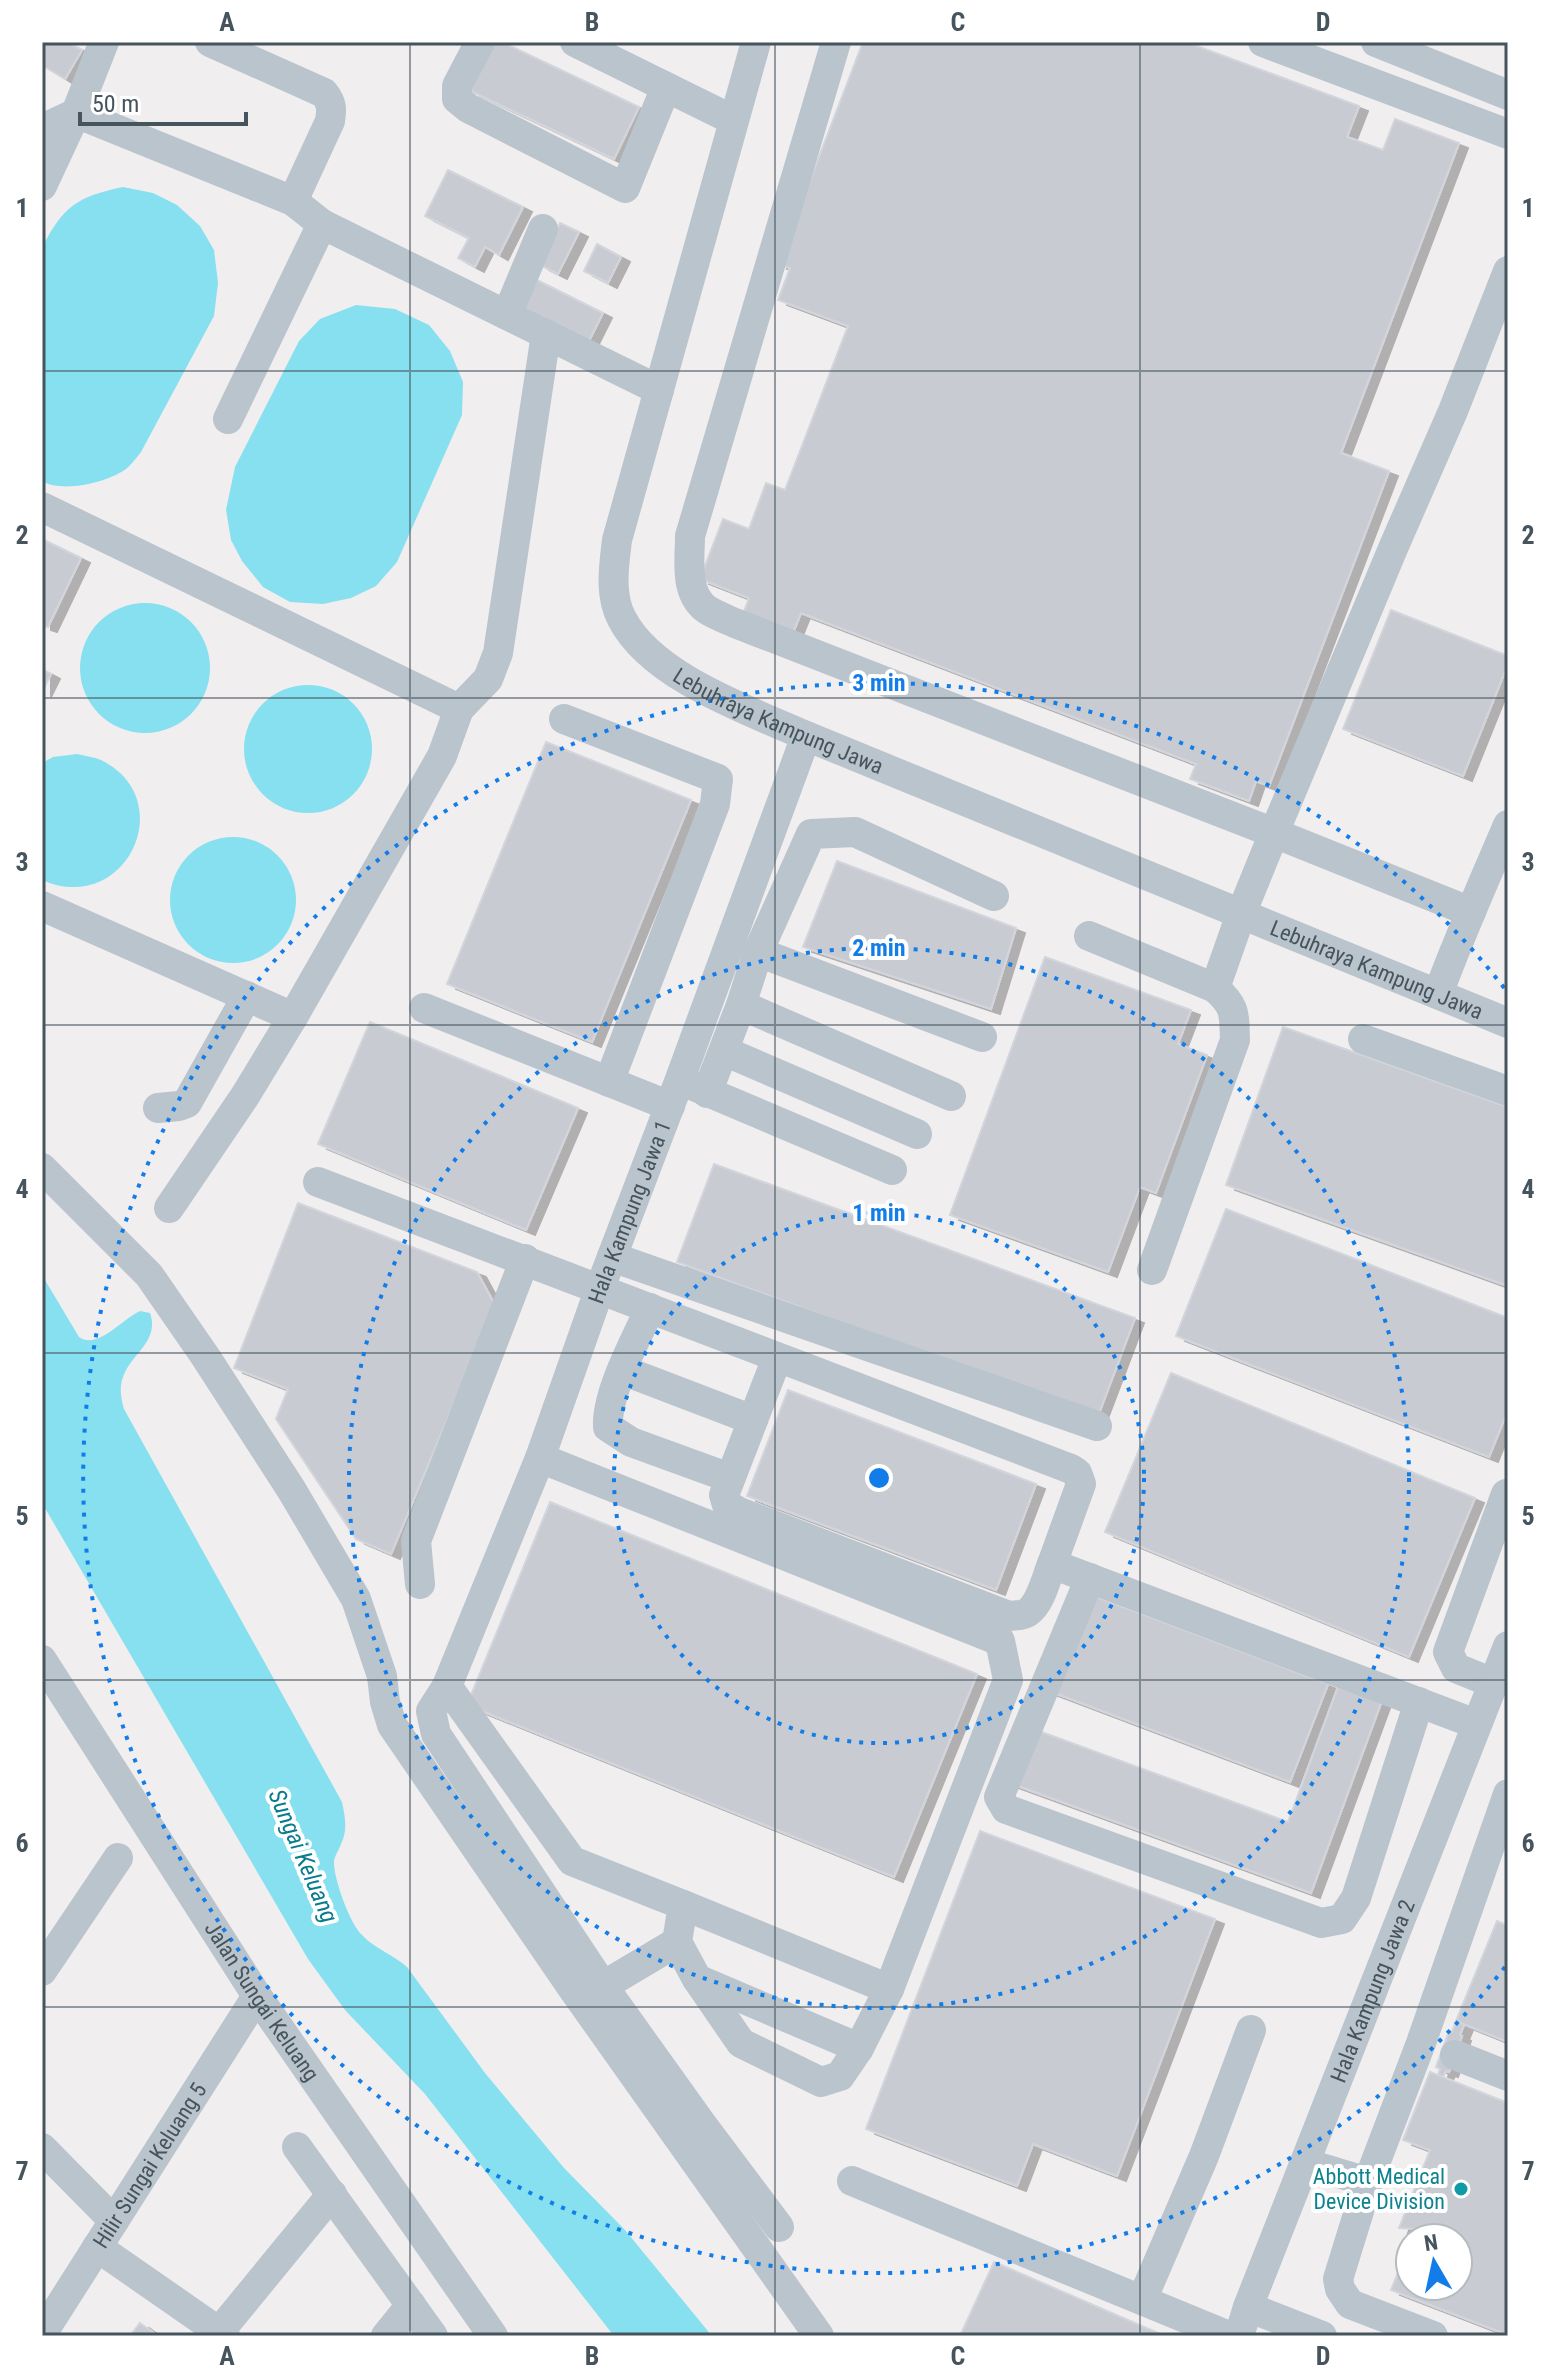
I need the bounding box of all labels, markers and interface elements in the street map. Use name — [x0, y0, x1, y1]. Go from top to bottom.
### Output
text: A — [219, 7, 235, 37]
text: B — [585, 7, 599, 37]
text: C — [951, 7, 966, 37]
text: D — [1316, 7, 1330, 37]
scale bar — [80, 76, 246, 126]
text: 50 m — [92, 90, 139, 118]
text: 1 — [15, 193, 29, 223]
text: 1 — [1521, 193, 1535, 223]
text: 2 — [15, 520, 29, 550]
text: 2 — [1521, 520, 1535, 550]
street label: Lebuhraya Kampung Jawa — [668, 663, 887, 779]
text: 3 min — [852, 669, 906, 697]
text: 3 — [15, 847, 29, 877]
text: 3 — [1521, 847, 1535, 877]
street label: Lebuhraya Kampung Jawa — [1267, 915, 1487, 1024]
text: 2 min — [852, 934, 906, 962]
street label: Hala Kampung Jawa 1 — [584, 1117, 676, 1307]
text: 4 — [15, 1174, 29, 1204]
text: 4 — [1521, 1174, 1535, 1204]
text: 1 min — [852, 1199, 906, 1227]
centre of rings — [865, 1464, 893, 1492]
text: 5 — [15, 1501, 29, 1531]
text: 5 — [1521, 1501, 1535, 1531]
water label: Sungai Keluang — [262, 1785, 344, 1927]
text: 6 — [15, 1828, 29, 1858]
text: 6 — [1521, 1828, 1535, 1858]
street label: Hala Kampung Jawa 2 — [1326, 1896, 1420, 2086]
street label: Jalan Sungai Keluang — [200, 1917, 324, 2086]
street label: Hilir Sungai Keluang 5 — [88, 2078, 211, 2253]
text: 7 — [15, 2156, 29, 2186]
text: 7 — [1521, 2156, 1535, 2186]
place label: Abbott Medical Device Division — [1313, 2164, 1445, 2214]
marker: Abbott Medical Device Division — [1452, 2180, 1470, 2198]
north arrow — [1394, 2222, 1474, 2302]
text: N — [1422, 2229, 1440, 2256]
text: A — [219, 2341, 235, 2371]
text: B — [585, 2341, 599, 2371]
text: C — [951, 2341, 966, 2371]
text: D — [1316, 2341, 1330, 2371]

